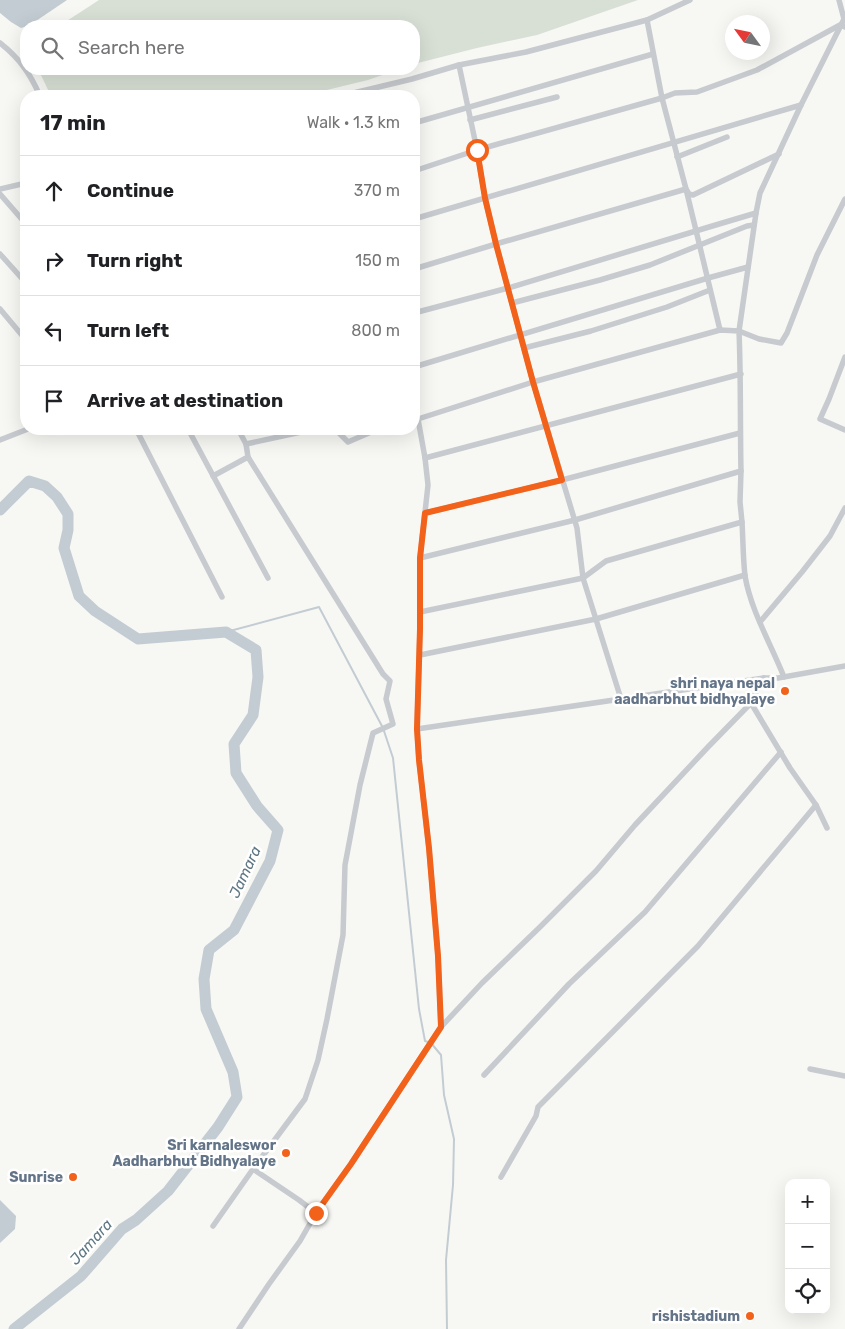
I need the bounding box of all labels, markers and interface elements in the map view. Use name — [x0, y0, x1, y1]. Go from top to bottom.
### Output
north arrow — [725, 15, 770, 60]
search box — [20, 20, 420, 75]
icon: search — [38, 34, 66, 62]
text: Search here — [78, 36, 185, 59]
text: 17 min — [40, 110, 106, 135]
text: Walk · 1.3 km — [307, 113, 400, 132]
route start — [466, 139, 489, 162]
icon: ahead — [40, 177, 68, 205]
text: Continue — [87, 179, 174, 202]
text: 370 m — [354, 181, 400, 200]
icon: right — [40, 247, 68, 275]
text: Turn right — [87, 249, 182, 272]
text: 150 m — [355, 251, 400, 270]
icon: left — [40, 317, 68, 345]
text: Turn left — [87, 319, 169, 342]
text: 800 m — [351, 321, 400, 340]
icon: arrive — [40, 387, 68, 415]
text: Arrive at destination — [87, 389, 283, 412]
place label: shri naya nepal aadharbhut bidhyalaye — [614, 675, 775, 708]
marker: shri naya nepal aadharbhut bidhyalaye — [779, 685, 791, 697]
water label: Jamara — [225, 843, 265, 901]
place label: Sri karnaleswor Aadharbhut Bidhyalaye — [112, 1137, 277, 1170]
marker: Sri karnaleswor Aadharbhut Bidhyalaye — [280, 1147, 292, 1159]
place label: Sunrise — [9, 1169, 63, 1186]
marker: Sunrise — [67, 1171, 79, 1183]
map controls — [785, 1179, 830, 1314]
button: + — [785, 1179, 830, 1224]
route end — [305, 1202, 328, 1225]
water label: Jamara — [66, 1215, 116, 1268]
button: − — [785, 1224, 830, 1269]
button: locate — [785, 1269, 830, 1314]
place label: rishistadium — [652, 1308, 740, 1325]
marker: rishistadium — [744, 1310, 756, 1322]

